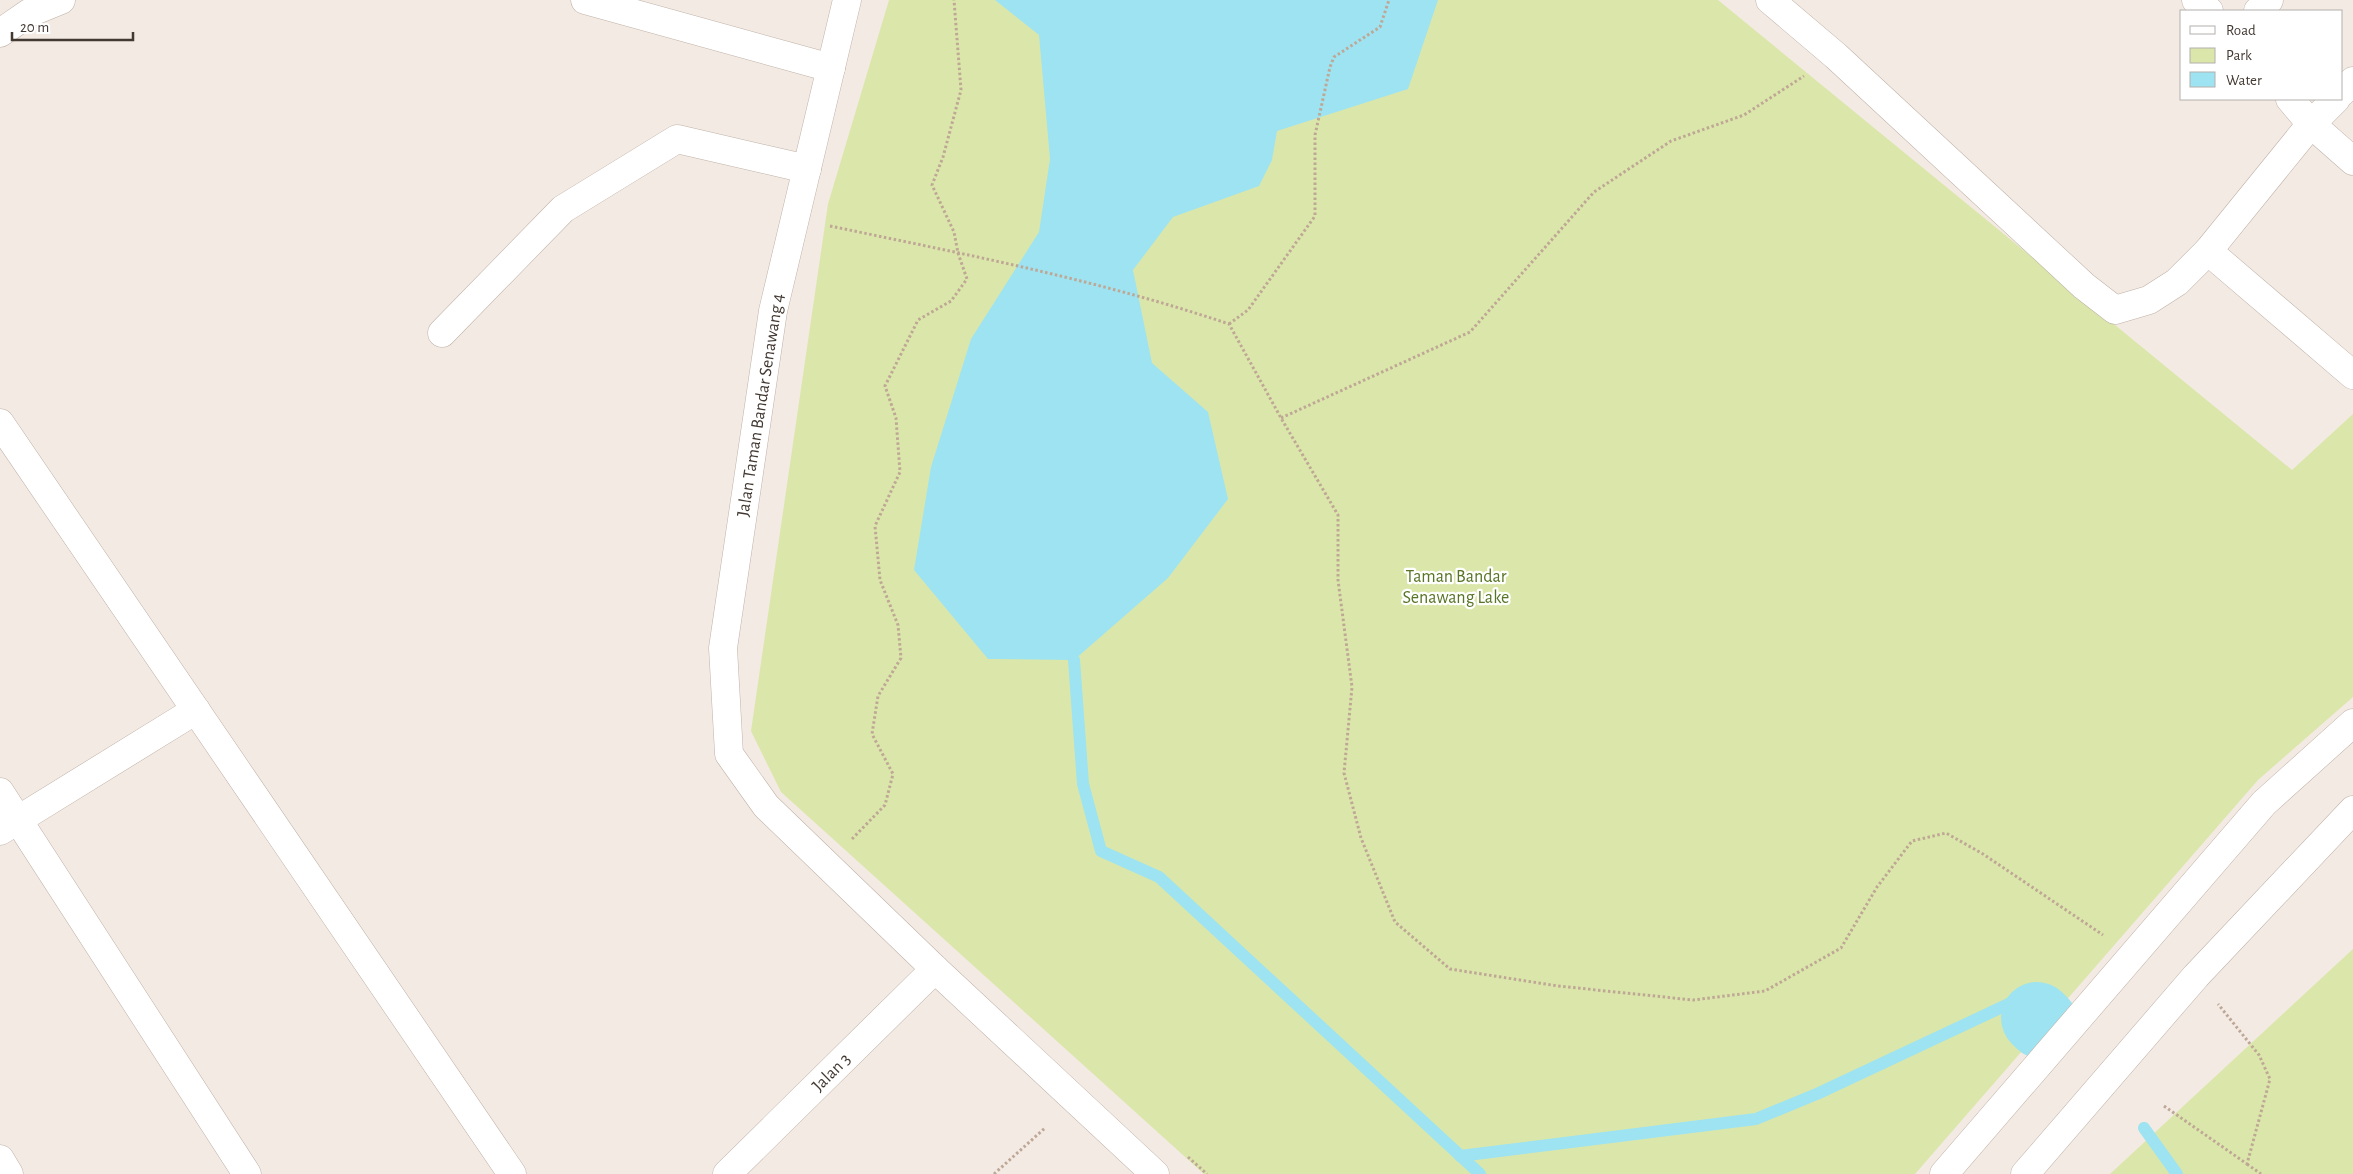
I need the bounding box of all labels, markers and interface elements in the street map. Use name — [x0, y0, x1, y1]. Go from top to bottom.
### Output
scale bar — [12, 10, 134, 42]
legend — [2180, 10, 2343, 100]
text: 20 m — [20, 20, 49, 35]
text: Road — [2226, 23, 2256, 38]
text: Park — [2226, 48, 2252, 63]
text: Water — [2226, 73, 2262, 88]
street label: Jalan Taman Bandar Senawang 4 — [734, 292, 788, 518]
park label: Taman Bandar Senawang Lake — [1403, 568, 1509, 607]
street label: Jalan 3 — [809, 1050, 854, 1095]

